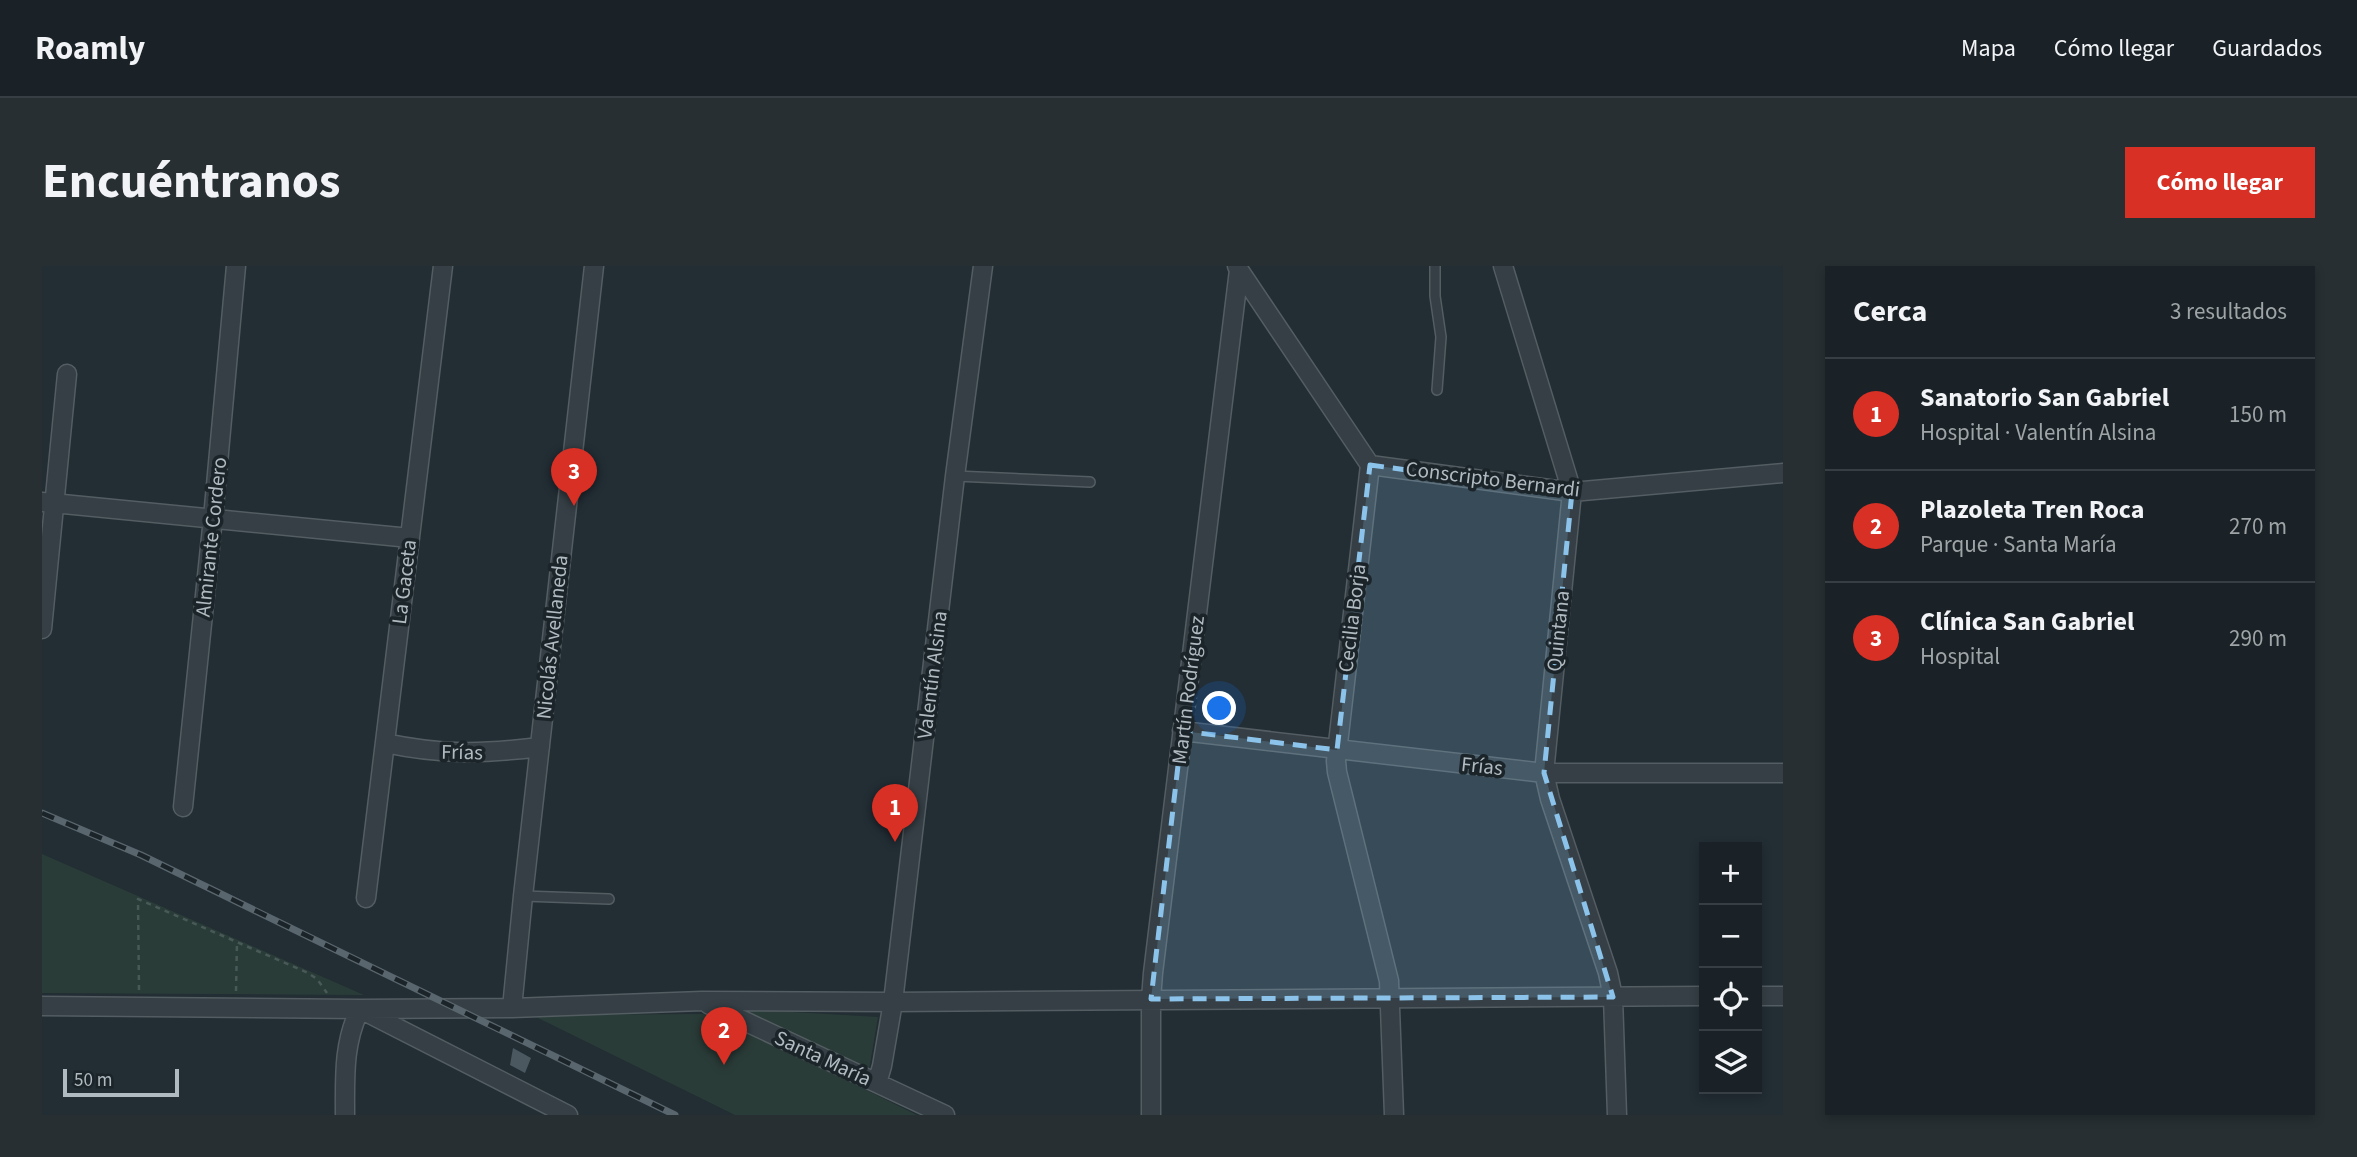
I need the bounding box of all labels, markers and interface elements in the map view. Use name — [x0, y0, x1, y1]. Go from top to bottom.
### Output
text: Roamly — [35, 25, 145, 72]
text: Mapa — [1961, 31, 2016, 66]
text: Cómo llegar — [2054, 31, 2174, 66]
text: Guardados — [2212, 31, 2322, 66]
text: Encuéntranos — [42, 147, 340, 217]
button: Cómo llegar — [2125, 147, 2315, 218]
text: Cerca — [1853, 290, 1927, 333]
text: 3 resultados — [2170, 295, 2287, 328]
text: Sanatorio San Gabriel — [1920, 379, 2169, 416]
text: 1 — [1870, 398, 1882, 431]
text: 150 m — [2229, 398, 2287, 431]
text: Hospital · Valentín Alsina — [1920, 416, 2156, 449]
pin: 3 — [551, 448, 597, 506]
street label: Conscripto Bernardi — [1404, 453, 1582, 505]
street label: Almirante Cordero — [188, 456, 234, 618]
text: Plazoleta Tren Roca — [1920, 491, 2144, 528]
text: 2 — [1870, 510, 1882, 543]
text: 270 m — [2229, 510, 2287, 543]
text: Parque · Santa María — [1920, 528, 2116, 561]
street label: La Gaceta — [384, 538, 424, 626]
street label: Nicolás Avellaneda — [528, 553, 576, 721]
street label: Cecilia Borja — [1330, 562, 1374, 674]
street label: Quintana — [1539, 589, 1577, 673]
text: Clínica San Gabriel — [1920, 603, 2134, 640]
street label: Valentín Alsina — [909, 609, 955, 741]
street label: Martín Rodríguez — [1164, 614, 1212, 766]
text: 3 — [1870, 622, 1882, 655]
text: 290 m — [2229, 622, 2287, 655]
text: Hospital — [1920, 640, 2000, 673]
your location — [1202, 691, 1236, 725]
street label: Frías — [441, 737, 483, 767]
street label: Frías — [1460, 749, 1505, 783]
pin: 1 — [872, 784, 918, 842]
map controls — [1699, 842, 1762, 1094]
button: + — [1699, 842, 1762, 905]
button: − — [1699, 905, 1762, 968]
button: locate — [1699, 968, 1762, 1031]
pin: 2 — [701, 1007, 747, 1065]
street label: Santa María — [770, 1023, 876, 1093]
button: layers — [1699, 1031, 1762, 1094]
scale bar — [63, 1066, 178, 1098]
text: 50 m — [74, 1067, 112, 1094]

